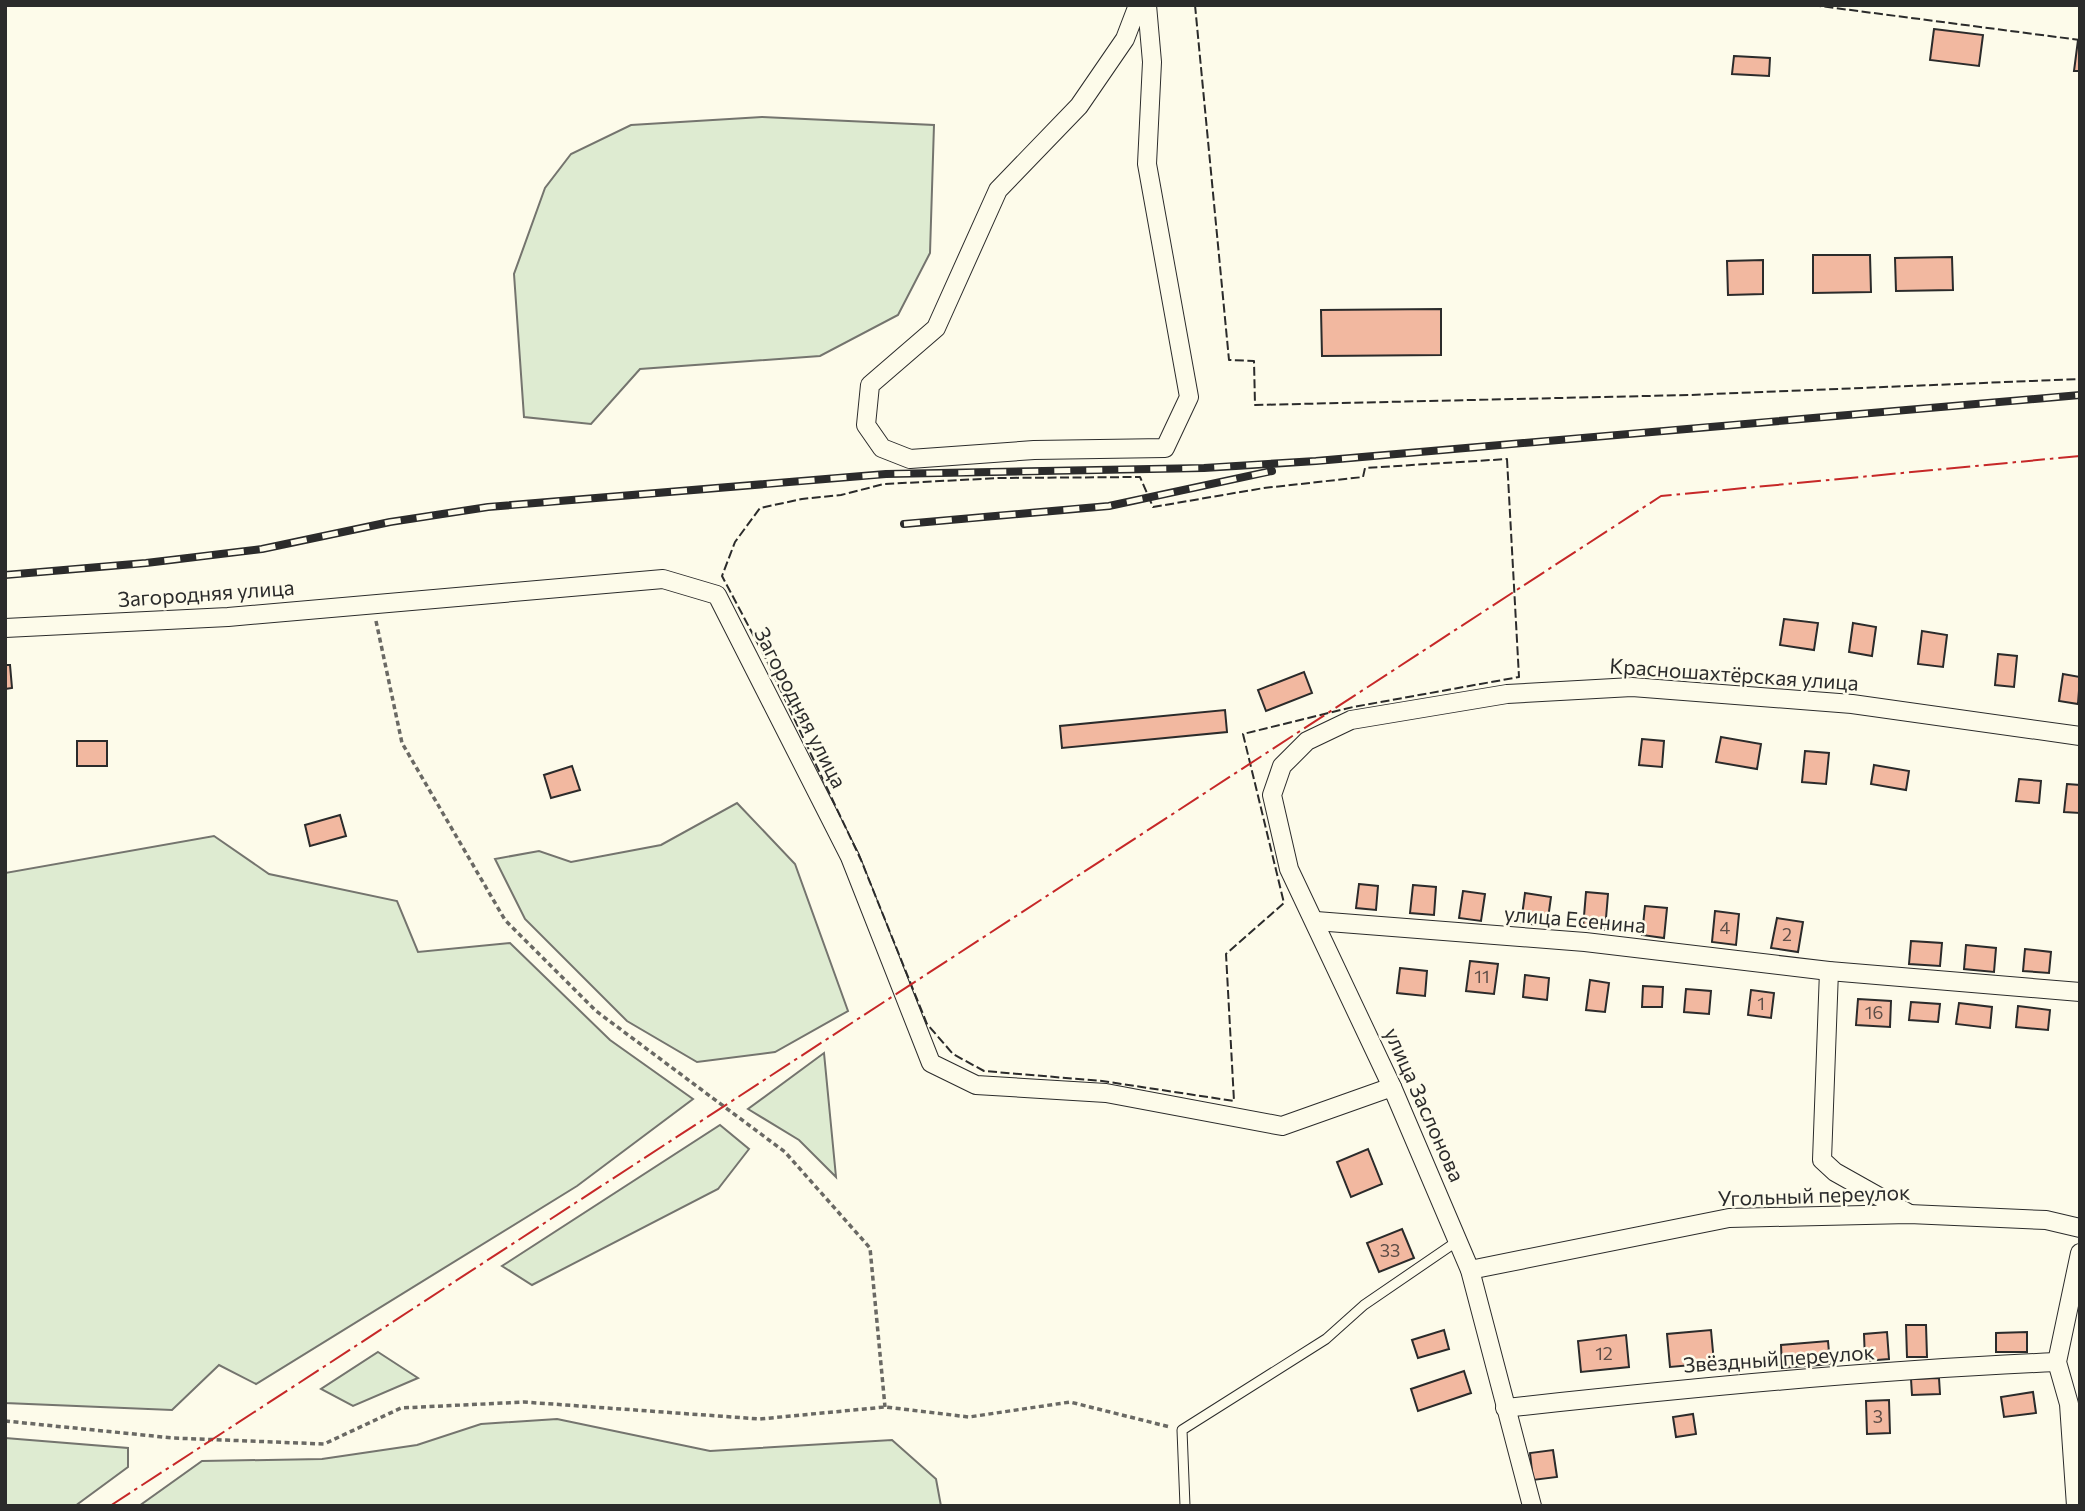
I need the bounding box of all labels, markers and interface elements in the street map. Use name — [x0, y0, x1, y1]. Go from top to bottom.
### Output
street label: Загородняя улица — [117, 574, 295, 611]
street label: Загородняя улица — [750, 623, 853, 792]
street label: Красношахтёрская улица — [1609, 652, 1860, 695]
street label: улица Есенина — [1503, 900, 1647, 937]
house number: 4 — [1720, 916, 1731, 938]
house number: 2 — [1782, 923, 1792, 945]
house number: 11 — [1474, 965, 1490, 987]
house number: 1 — [1757, 992, 1765, 1014]
house number: 16 — [1865, 1001, 1883, 1023]
street label: улица Заслонова — [1380, 1023, 1471, 1185]
street label: Угольный переулок — [1717, 1179, 1911, 1210]
house number: 33 — [1380, 1239, 1400, 1261]
street label: Звёздный переулок — [1682, 1338, 1876, 1377]
house number: 12 — [1595, 1342, 1613, 1364]
house number: 3 — [1873, 1405, 1883, 1427]

